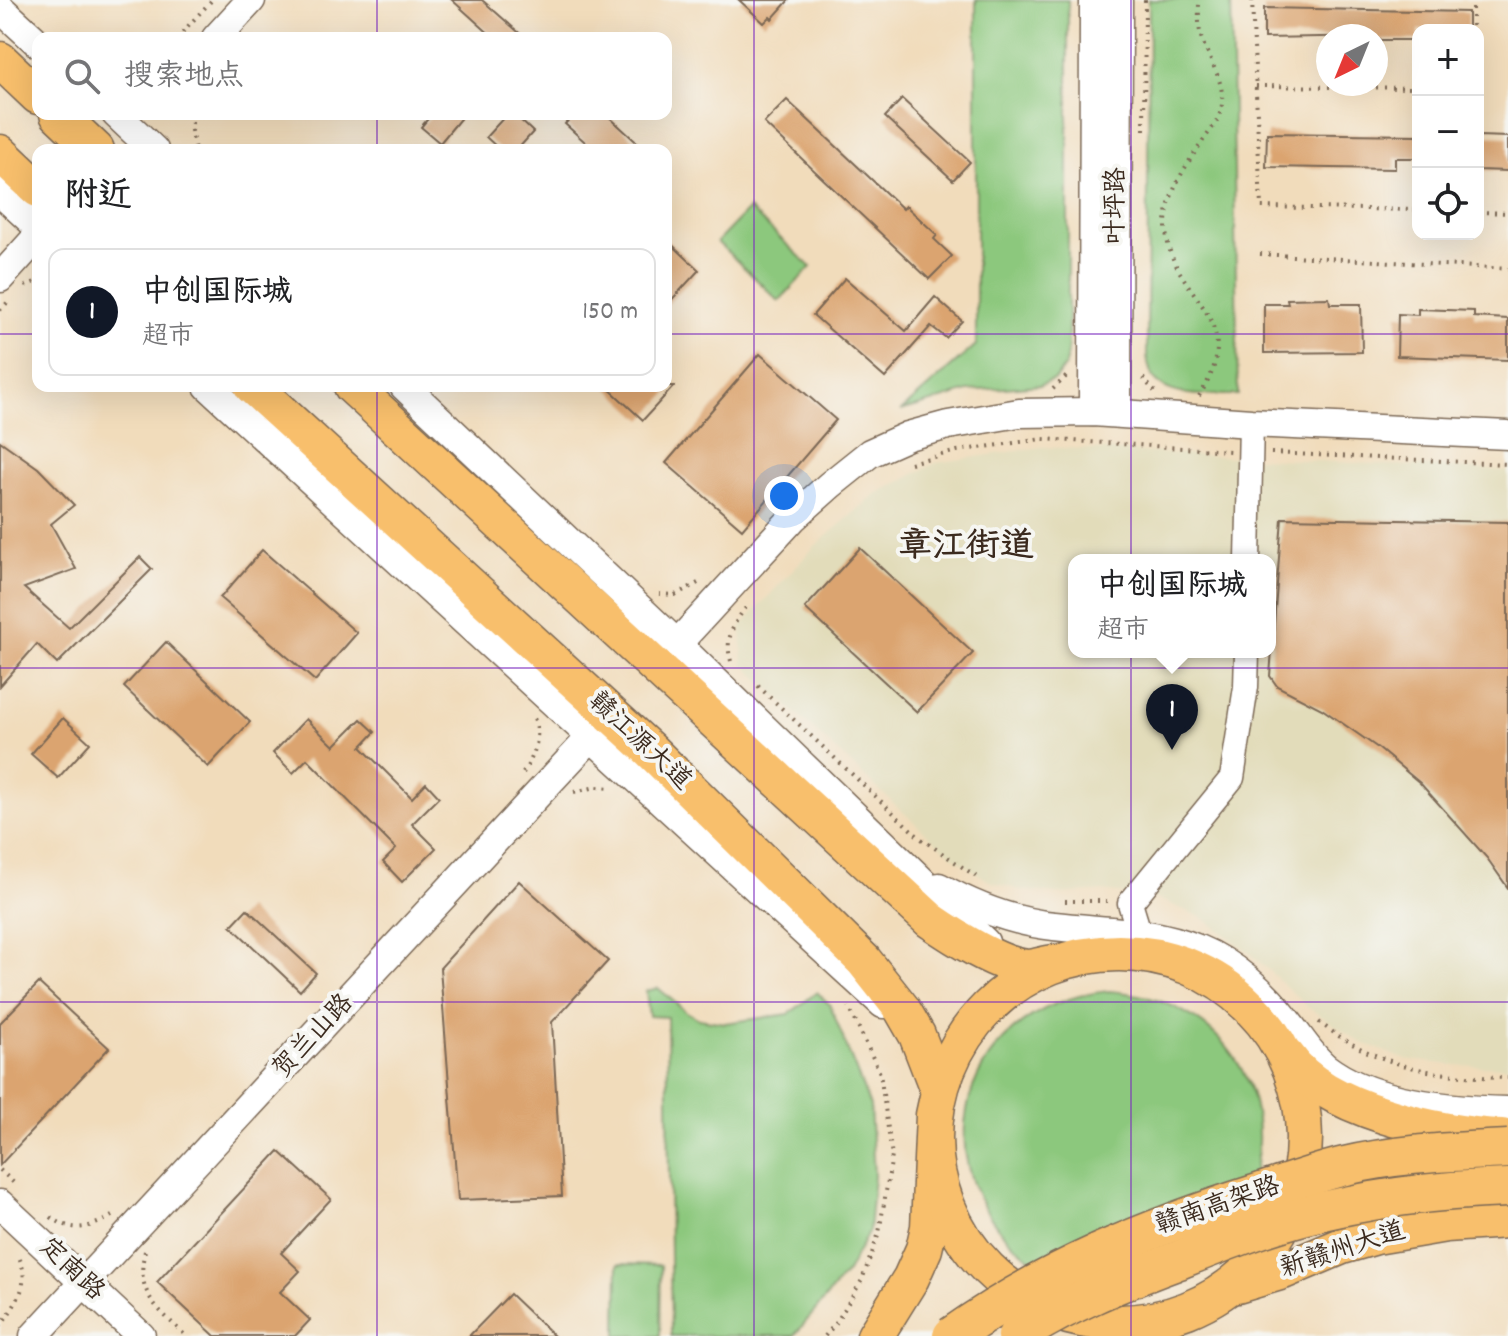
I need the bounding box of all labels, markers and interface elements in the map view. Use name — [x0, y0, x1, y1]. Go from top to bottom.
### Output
north arrow — [1316, 24, 1388, 96]
map controls — [1412, 24, 1484, 240]
button: + — [1412, 24, 1484, 96]
search box — [32, 32, 672, 120]
icon: search — [60, 54, 104, 98]
text: 搜索地点 — [124, 57, 244, 100]
button: − — [1412, 96, 1484, 168]
street label: 叶坪路 — [1099, 167, 1136, 245]
button: locate — [1412, 168, 1484, 240]
text: 附近 — [64, 174, 132, 223]
text: 中创国际城 — [142, 273, 292, 316]
text: 1 — [89, 294, 95, 331]
text: 150 m — [582, 294, 638, 331]
text: 超市 — [142, 319, 194, 356]
your location — [764, 476, 804, 516]
district label: 章江街道 — [898, 524, 1034, 573]
popup — [1068, 554, 1276, 658]
text: 中创国际城 — [1097, 567, 1247, 610]
text: 超市 — [1097, 613, 1149, 650]
street label: 赣江源大道 — [579, 684, 699, 800]
pin: 1 — [1146, 684, 1198, 750]
street label: 贺兰山路 — [265, 986, 363, 1088]
street label: 赣南高架路 — [1151, 1168, 1285, 1246]
street label: 新赣州大道 — [1275, 1213, 1411, 1289]
street label: 定南路 — [30, 1230, 112, 1310]

